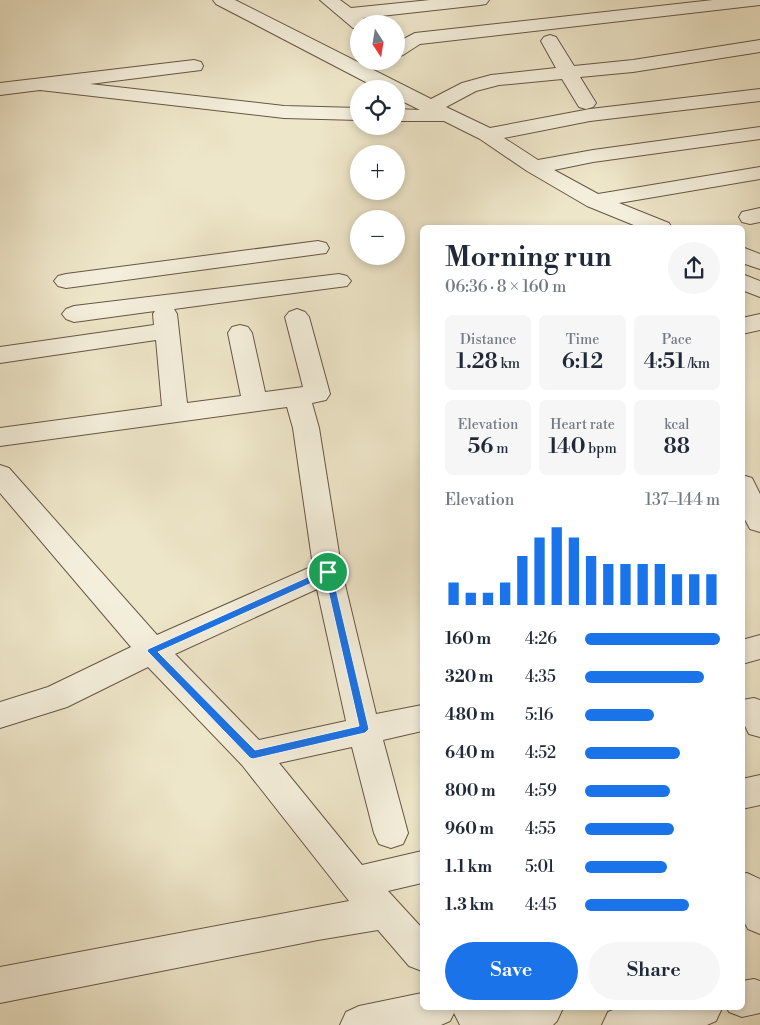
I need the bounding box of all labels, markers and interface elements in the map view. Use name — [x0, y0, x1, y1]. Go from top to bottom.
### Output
north arrow — [350, 15, 405, 70]
map controls — [350, 15, 405, 265]
button: locate — [350, 80, 405, 135]
button: + — [350, 145, 405, 200]
button: − — [350, 210, 405, 265]
text: Morning run — [445, 240, 612, 275]
button: share — [668, 242, 720, 294]
text: 06:36 · 8 × 160 m — [445, 277, 566, 297]
text: Distance — [460, 331, 516, 349]
text: Time — [566, 331, 599, 349]
text: Pace — [662, 331, 692, 349]
text: 1.28 — [456, 349, 498, 375]
text: 6:12 — [562, 349, 603, 375]
text: 4:51 — [644, 349, 685, 375]
text: km — [498, 355, 520, 373]
text: /km — [685, 355, 710, 373]
text: Elevation — [458, 416, 518, 434]
text: Heart rate — [550, 416, 615, 434]
text: kcal — [664, 416, 690, 434]
text: 56 — [468, 434, 493, 460]
text: 140 — [548, 434, 585, 460]
text: 88 — [664, 434, 690, 460]
text: m — [493, 440, 509, 458]
text: bpm — [585, 440, 617, 458]
text: Elevation — [445, 490, 514, 510]
text: 137–144 m — [645, 490, 720, 510]
pin — [307, 551, 349, 593]
icon: arrive — [314, 558, 342, 586]
text: 160 m — [445, 629, 491, 649]
text: 4:26 — [525, 629, 557, 649]
text: 320 m — [445, 667, 493, 687]
text: 4:35 — [525, 667, 556, 687]
text: 480 m — [445, 705, 495, 725]
text: 5:16 — [525, 705, 553, 725]
text: 640 m — [445, 743, 495, 763]
text: 4:52 — [525, 743, 556, 763]
text: 800 m — [445, 781, 496, 801]
text: 4:59 — [525, 781, 557, 801]
text: 960 m — [445, 819, 494, 839]
text: 4:55 — [525, 819, 556, 839]
text: 1.1 km — [445, 857, 492, 877]
text: 5:01 — [525, 857, 554, 877]
text: 1.3 km — [445, 895, 494, 915]
text: 4:45 — [525, 895, 556, 915]
button: Save — [445, 942, 578, 1000]
button: Share — [588, 942, 720, 1000]

